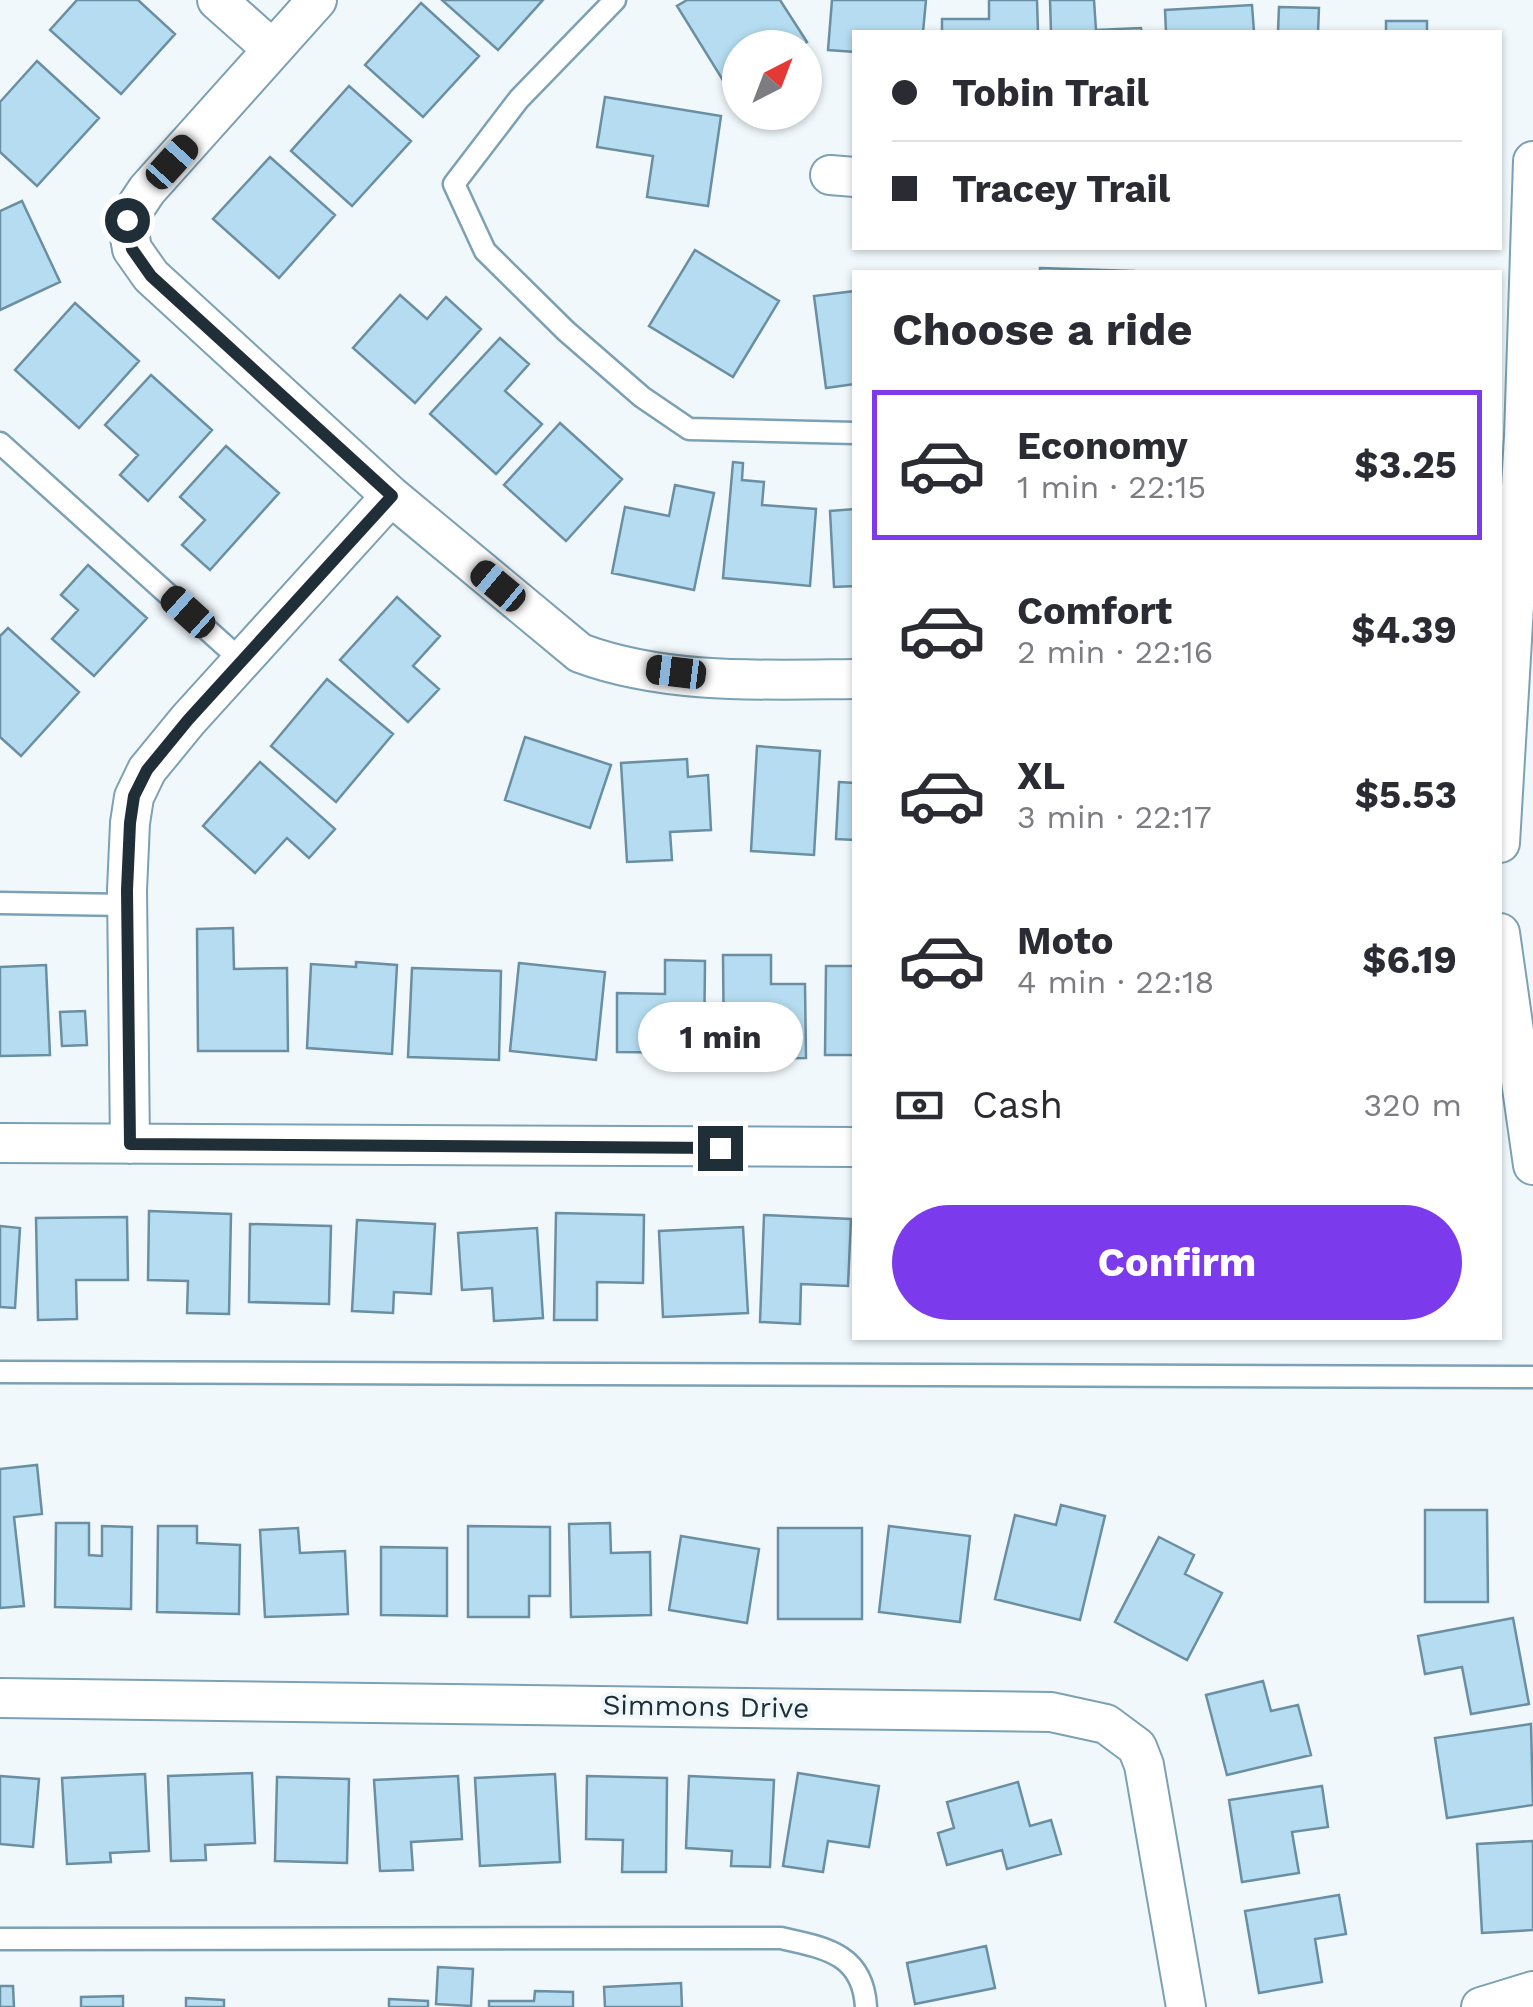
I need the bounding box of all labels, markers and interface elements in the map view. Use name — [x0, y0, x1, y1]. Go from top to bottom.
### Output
north arrow — [722, 30, 822, 130]
map controls — [722, 30, 822, 130]
text: Tobin Trail — [952, 71, 1149, 115]
car — [141, 130, 203, 194]
text: Tracey Trail — [952, 167, 1170, 211]
route start — [105, 198, 150, 243]
text: Choose a ride — [892, 303, 1192, 356]
icon: car — [897, 420, 987, 510]
text: Economy — [1017, 424, 1188, 468]
text: $3.25 — [1354, 443, 1457, 487]
text: 1 min · 22:15 — [1017, 468, 1206, 506]
car — [465, 555, 531, 617]
car — [156, 581, 220, 643]
icon: car — [897, 585, 987, 675]
text: Comfort — [1017, 589, 1172, 633]
text: $4.39 — [1351, 608, 1457, 652]
text: 2 min · 22:16 — [1017, 633, 1213, 671]
car — [644, 653, 708, 691]
icon: car — [897, 750, 987, 840]
text: XL — [1017, 754, 1065, 798]
text: $5.53 — [1355, 773, 1457, 817]
text: 3 min · 22:17 — [1017, 798, 1212, 836]
icon: car — [897, 915, 987, 1005]
text: Moto — [1017, 919, 1113, 963]
text: $6.19 — [1362, 938, 1457, 982]
text: 4 min · 22:18 — [1017, 963, 1214, 1001]
callout: 1 min — [638, 1003, 802, 1073]
text: 1 min — [679, 1018, 762, 1056]
icon: cash — [892, 1078, 947, 1133]
text: Cash — [972, 1083, 1063, 1127]
text: 320 m — [1363, 1086, 1462, 1124]
route end — [698, 1126, 743, 1171]
button: Confirm — [892, 1205, 1462, 1320]
street label: Simmons Drive — [602, 1688, 810, 1725]

